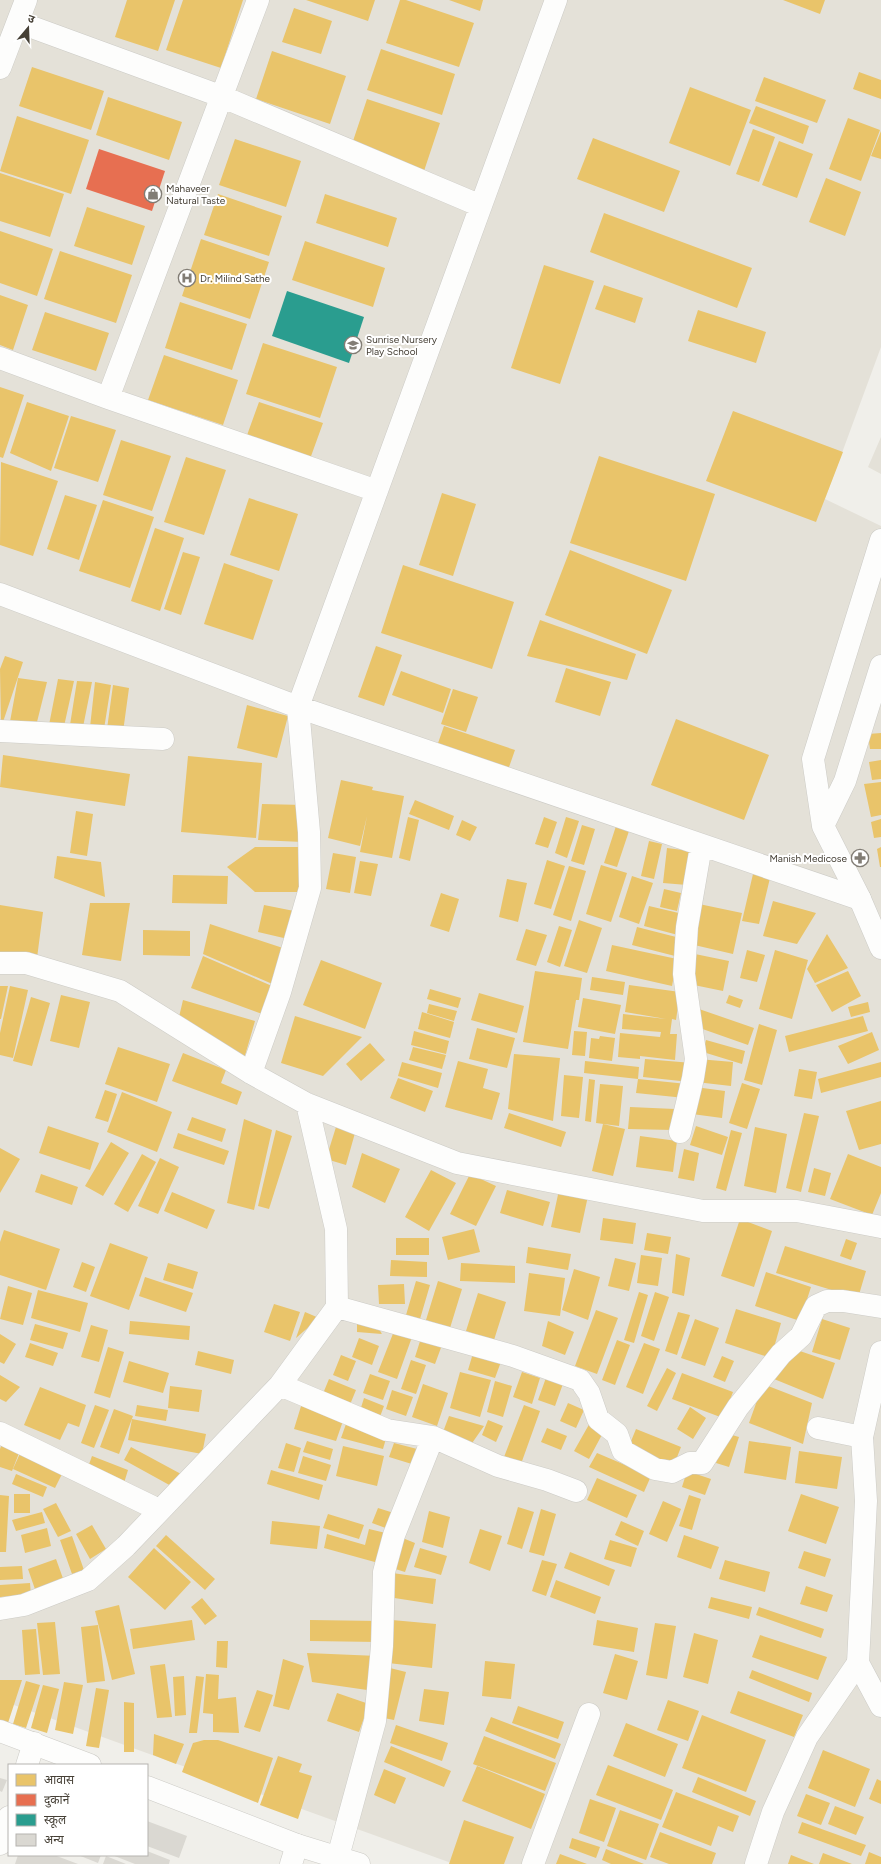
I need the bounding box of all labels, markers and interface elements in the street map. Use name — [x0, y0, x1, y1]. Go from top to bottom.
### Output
north arrow — [8, 8, 48, 48]
text: उ — [26, 12, 37, 26]
place label: Mahaveer Natural Taste — [166, 182, 226, 207]
shop icon: Mahaveer Natural Taste — [143, 184, 163, 204]
hospital icon: Dr. Milind Sathe — [177, 268, 197, 288]
place label: Dr. Milind Sathe — [200, 272, 271, 285]
place label: Sunrise Nursery Play School — [366, 333, 438, 358]
school or university icon: Sunrise Nursery Play School — [343, 335, 363, 355]
pharmacy icon: Manish Medicose — [850, 848, 870, 868]
place label: Manish Medicose — [769, 852, 848, 865]
legend — [8, 1764, 148, 1856]
text: आवास — [44, 1773, 75, 1787]
text: दुकानें — [44, 1793, 70, 1808]
text: स्कूल — [44, 1813, 67, 1828]
text: अन्य — [44, 1833, 65, 1847]

